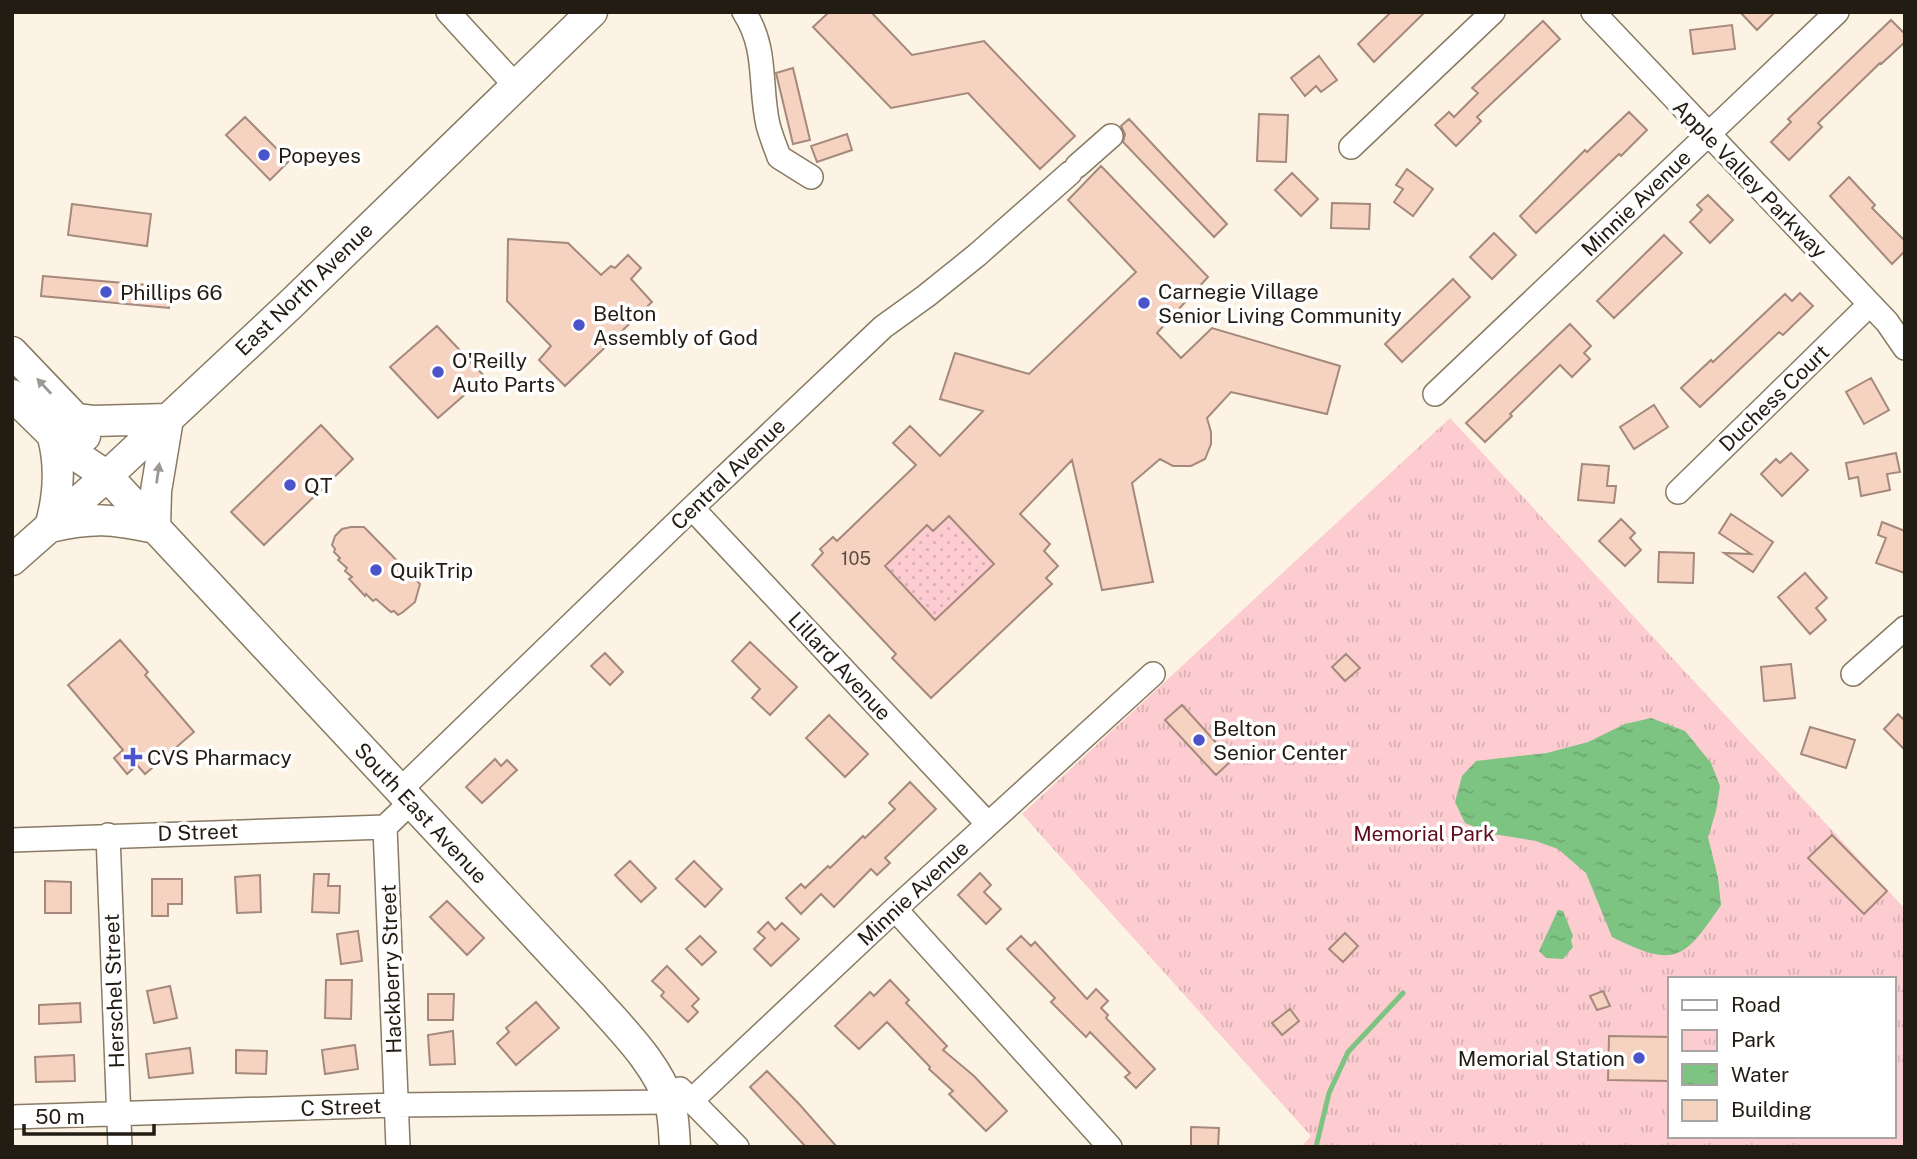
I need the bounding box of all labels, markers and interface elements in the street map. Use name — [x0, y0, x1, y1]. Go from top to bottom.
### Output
street label: Apple Valley Parkway — [1668, 95, 1832, 263]
place label: Popeyes — [278, 143, 361, 168]
street label: Minnie Avenue — [1576, 145, 1696, 261]
marker: Popeyes — [256, 147, 272, 163]
street label: East North Avenue — [230, 217, 378, 361]
place label: Carnegie Village Senior Living Community — [1158, 279, 1402, 328]
place label: Phillips 66 — [120, 280, 223, 305]
marker: Phillips 66 — [98, 284, 114, 300]
marker: Carnegie Village Senior Living Community — [1136, 295, 1152, 311]
place label: Belton Assembly of God — [593, 301, 758, 350]
marker: Belton Assembly of God — [571, 317, 587, 333]
street label: Duchess Court — [1714, 339, 1834, 457]
place label: O'Reilly Auto Parts — [452, 348, 555, 397]
marker: O'Reilly Auto Parts — [430, 364, 446, 380]
one-way arrow — [36, 377, 52, 394]
street label: Central Avenue — [666, 413, 790, 535]
one-way arrow — [153, 462, 164, 484]
place label: QT — [304, 473, 332, 498]
marker: QT — [282, 477, 298, 493]
house number: 105 — [841, 548, 871, 569]
place label: QuikTrip — [390, 558, 473, 583]
marker: QuikTrip — [368, 562, 384, 578]
street label: Lillard Avenue — [783, 607, 897, 725]
place label: Belton Senior Center — [1213, 716, 1347, 765]
marker: Belton Senior Center — [1191, 732, 1207, 748]
street label: South East Avenue — [349, 737, 493, 889]
place label: CVS Pharmacy — [147, 745, 292, 770]
marker: CVS Pharmacy — [125, 749, 141, 765]
street label: D Street — [157, 818, 239, 846]
park label: Memorial Park — [1353, 821, 1495, 846]
street label: Minnie Avenue — [852, 835, 974, 951]
street label: Hackberry Street — [376, 884, 406, 1054]
street label: Herschel Street — [99, 913, 129, 1069]
legend — [1668, 977, 1896, 1138]
text: Road — [1731, 992, 1781, 1017]
text: Park — [1731, 1027, 1776, 1052]
place label: Memorial Station — [1458, 1046, 1625, 1071]
marker: Memorial Station — [1631, 1050, 1647, 1066]
text: Water — [1731, 1062, 1789, 1087]
scale bar — [24, 1092, 154, 1136]
street label: C Street — [300, 1093, 382, 1121]
text: Building — [1731, 1097, 1812, 1122]
text: 50 m — [35, 1104, 85, 1129]

